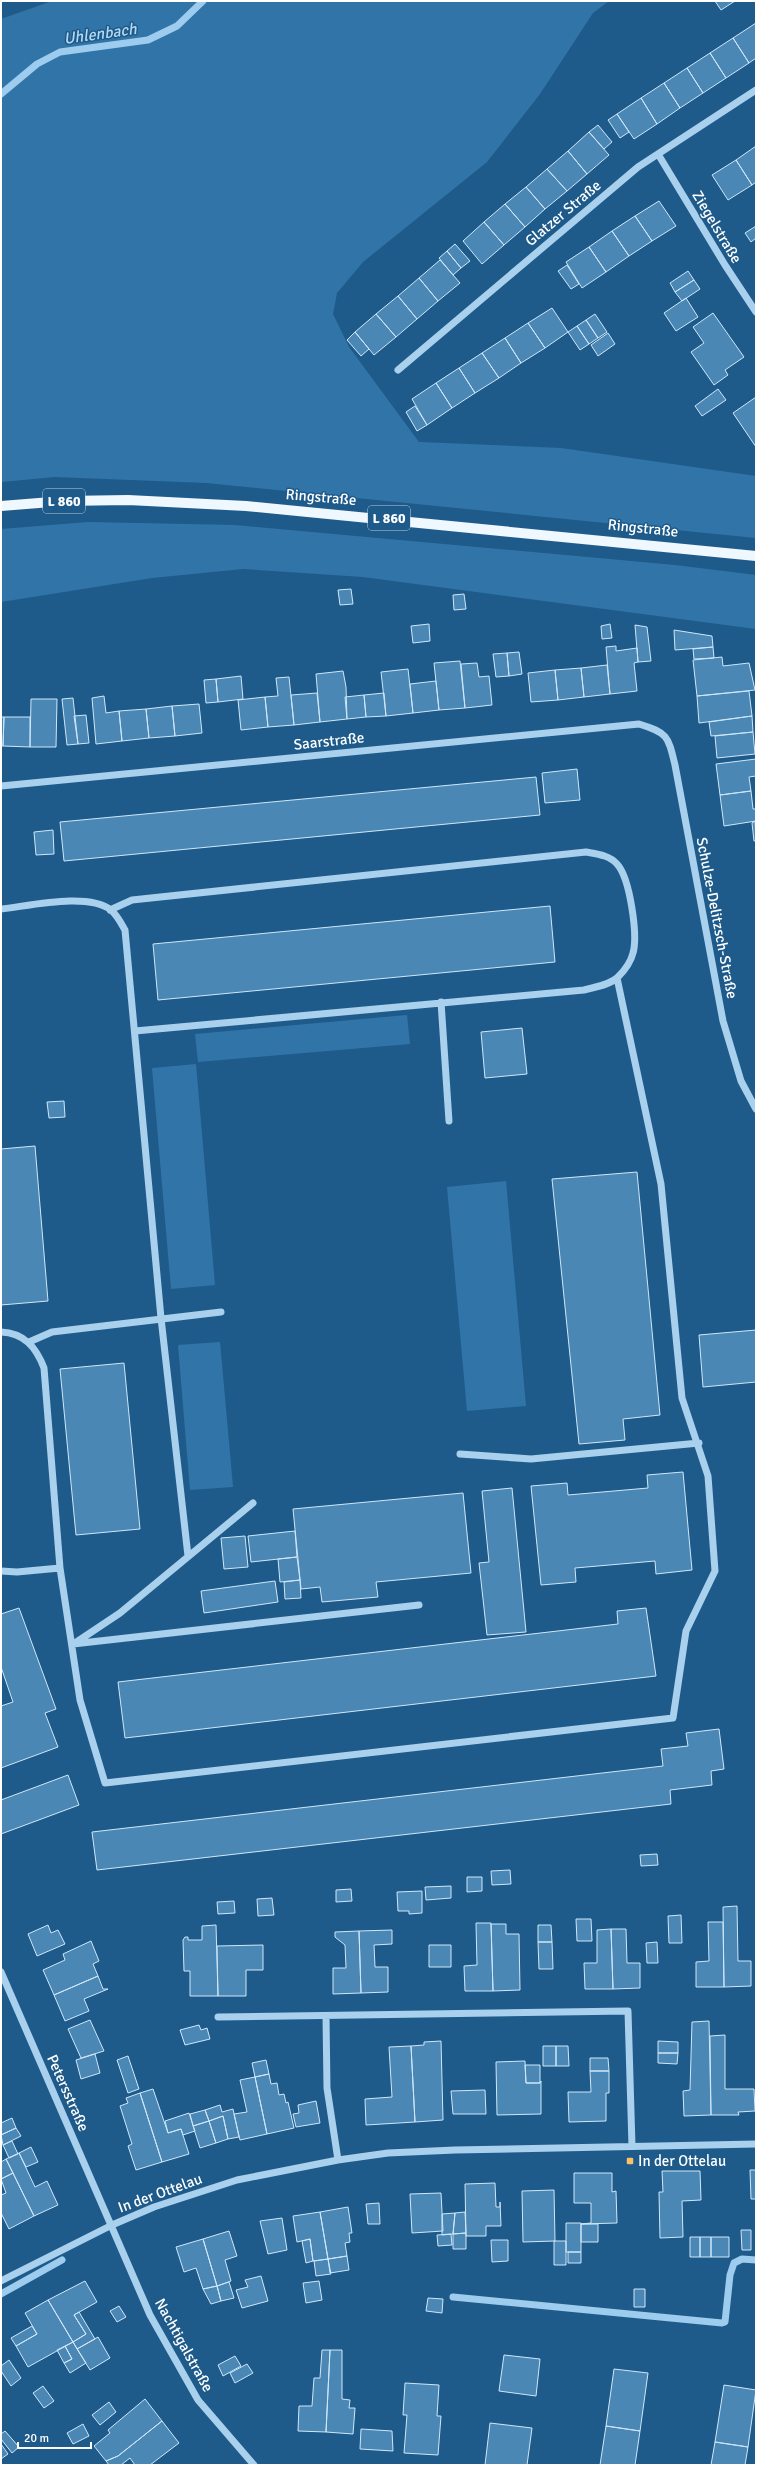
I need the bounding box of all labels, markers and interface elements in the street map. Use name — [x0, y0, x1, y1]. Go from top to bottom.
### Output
water label: Uhlenbach — [62, 19, 139, 49]
street label: Glatzer Straße — [521, 176, 605, 250]
street label: Ziegelstraße — [688, 187, 746, 267]
street label: Ringstraße — [285, 485, 357, 509]
road number: L 860 — [43, 489, 85, 513]
road number: L 860 — [368, 506, 410, 530]
street label: Ringstraße — [607, 515, 679, 541]
street label: Saarstraße — [293, 728, 365, 754]
street label: Schulze-Delitzsch-Straße — [693, 836, 741, 1000]
street label: Petersstraße — [43, 2052, 93, 2134]
place label: In der Ottelau — [638, 2152, 726, 2170]
marker: In der Ottelau — [625, 2156, 635, 2166]
street label: In der Ottelau — [116, 2169, 204, 2217]
street label: Nachtigalstraße — [151, 2295, 217, 2395]
scale bar — [18, 2424, 91, 2450]
text: 20 m — [24, 2431, 49, 2446]

